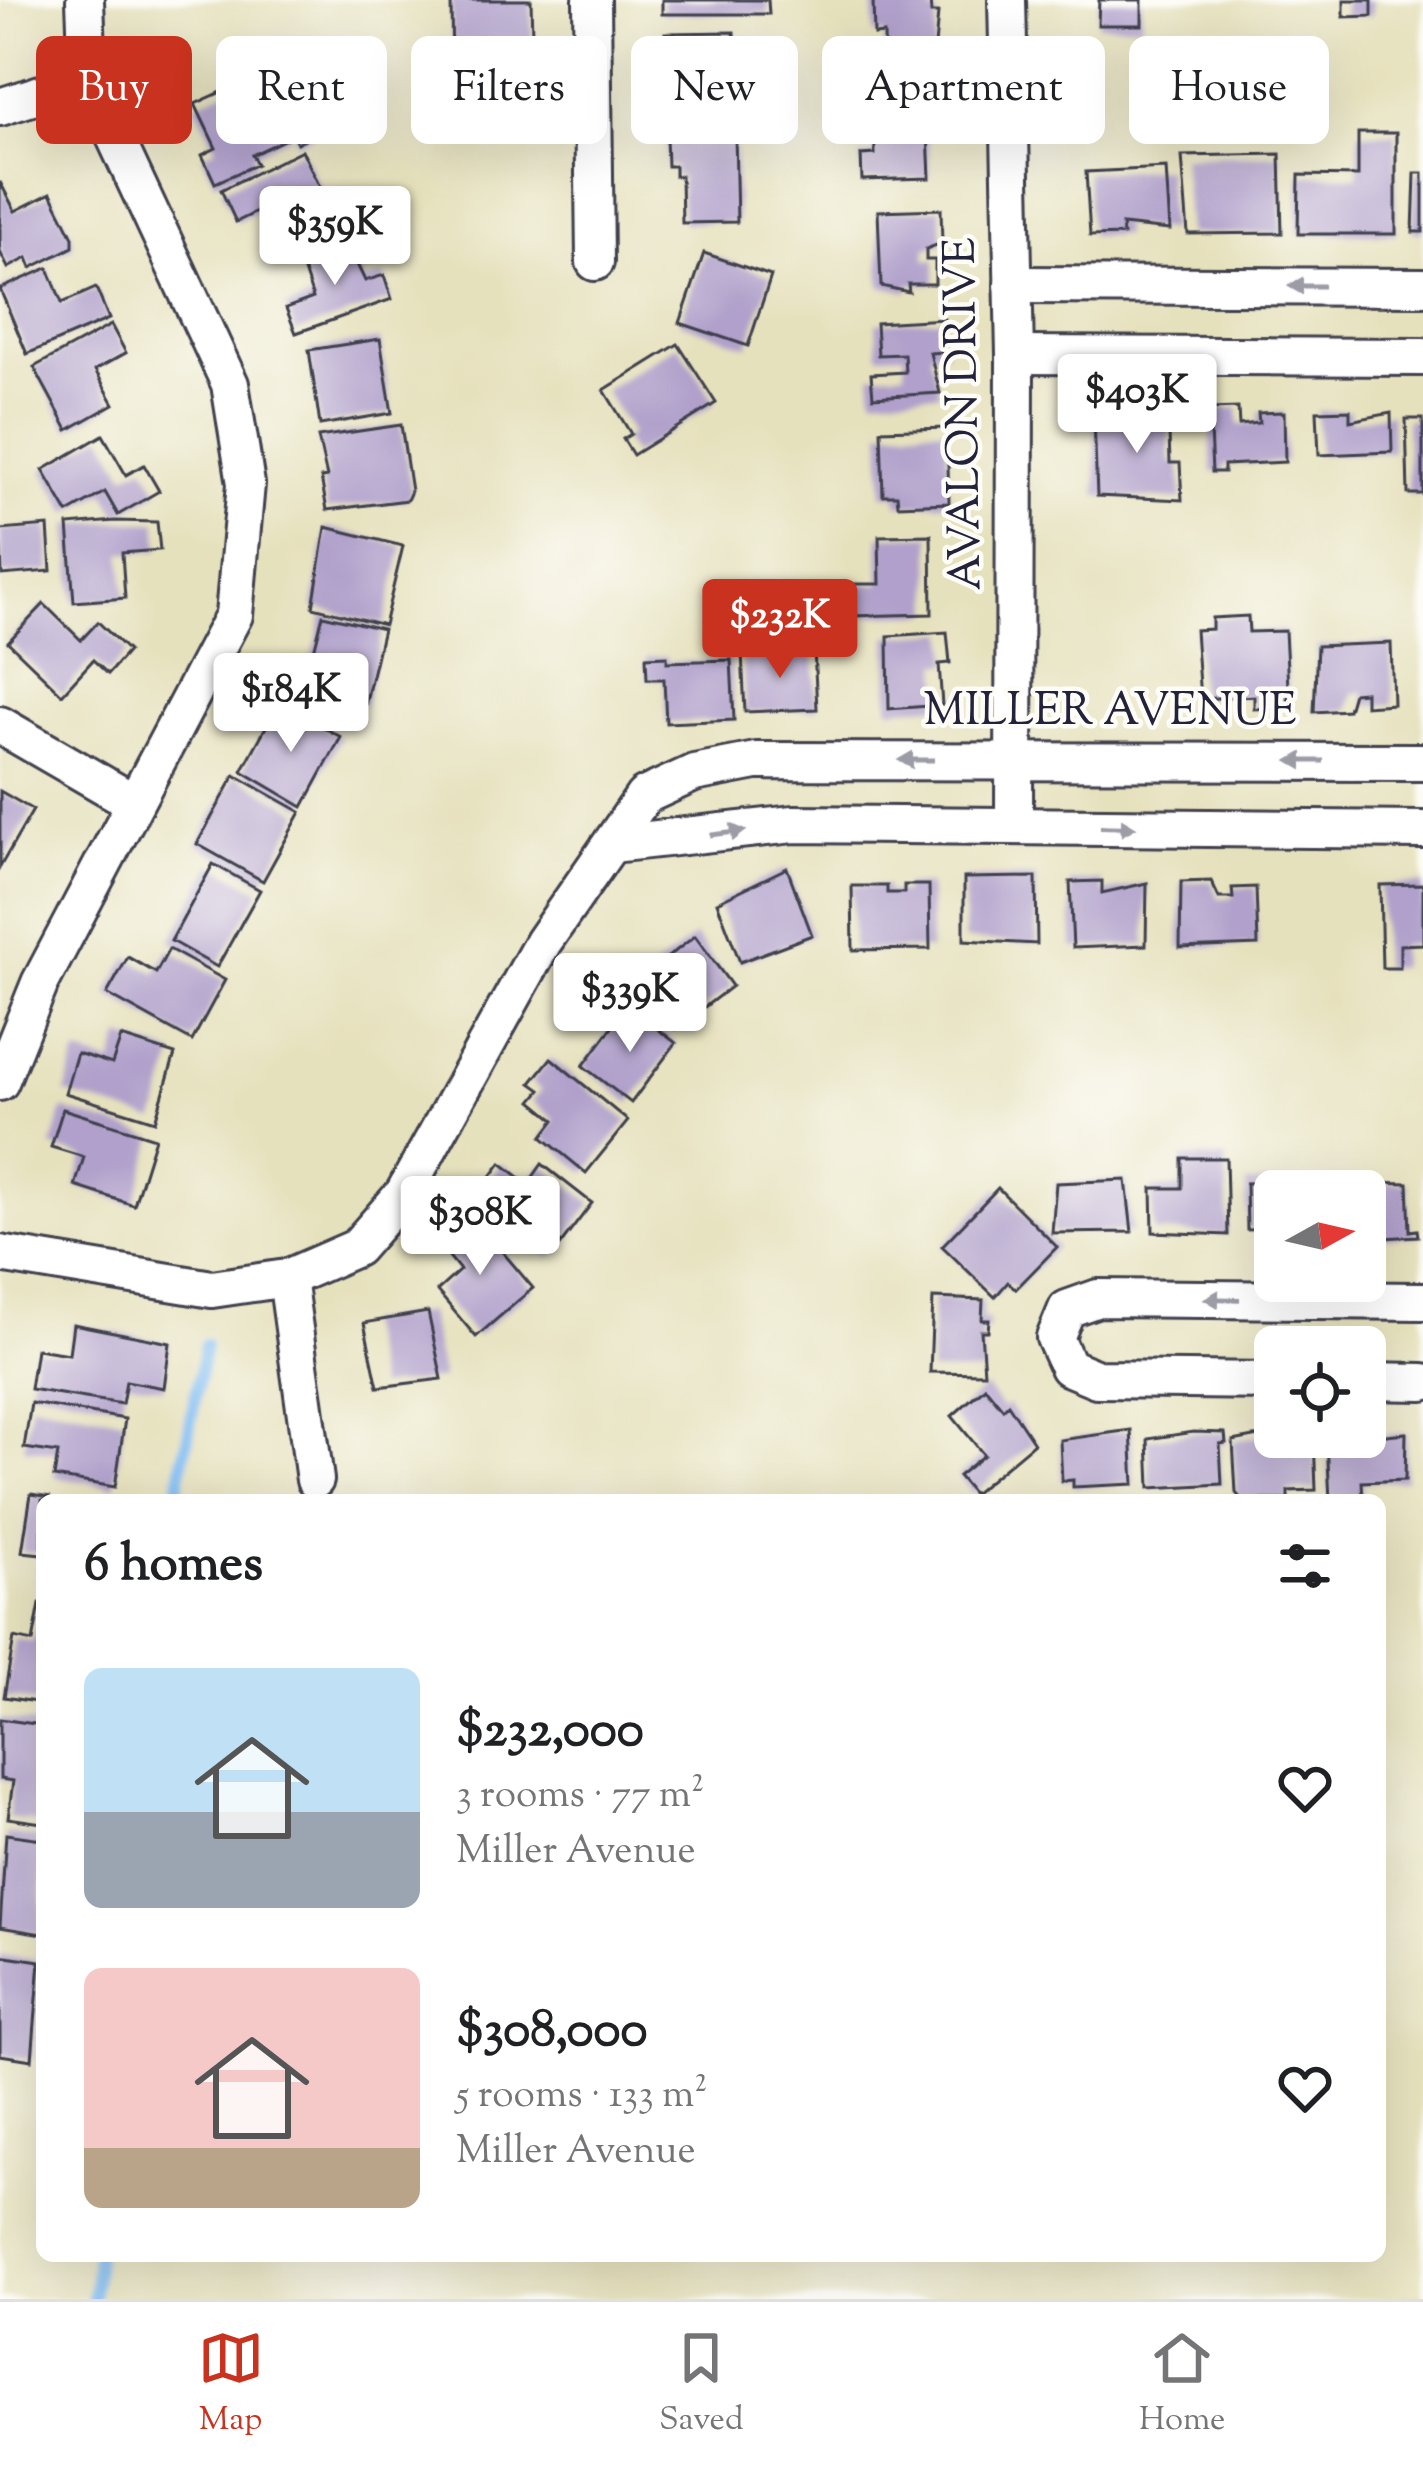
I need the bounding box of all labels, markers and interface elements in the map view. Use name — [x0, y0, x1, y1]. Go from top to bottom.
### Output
chip: Buy — [36, 36, 192, 144]
chip: Rent — [216, 36, 387, 144]
chip: Filters — [411, 36, 607, 144]
chip: New — [631, 36, 798, 144]
chip: Apartment — [822, 36, 1105, 144]
chip: House — [1129, 36, 1329, 144]
pin: $359K — [251, 186, 419, 288]
text: $359K — [286, 197, 384, 253]
street label: AVALON DRIVE — [930, 237, 1002, 591]
one-way arrow — [1286, 277, 1324, 296]
pin: $403K — [1053, 354, 1221, 456]
text: $403K — [1085, 365, 1189, 421]
pin: $232K — [696, 579, 864, 681]
text: $232K — [729, 590, 831, 646]
pin: $184K — [207, 653, 375, 755]
text: $184K — [240, 664, 342, 720]
street label: MILLER AVENUE — [924, 681, 1296, 746]
one-way arrow — [896, 750, 934, 770]
one-way arrow — [1286, 751, 1324, 771]
one-way arrow — [1100, 818, 1138, 837]
one-way arrow — [710, 823, 747, 842]
pin: $339K — [546, 953, 714, 1055]
text: $339K — [580, 964, 680, 1020]
north arrow — [1254, 1170, 1386, 1302]
map controls — [1254, 1170, 1386, 1458]
pin: $308K — [396, 1176, 564, 1278]
text: $308K — [428, 1187, 532, 1243]
one-way arrow — [1202, 1289, 1240, 1309]
button: locate — [1254, 1326, 1386, 1458]
text: 6 homes — [84, 1530, 263, 1603]
icon: filters — [1272, 1533, 1338, 1599]
text: $232,000 — [456, 1696, 644, 1769]
icon: home — [180, 1716, 324, 1860]
icon: heart — [1272, 1755, 1338, 1821]
text: 3 rooms · 77 m² — [456, 1769, 704, 1825]
text: Miller Avenue — [456, 1825, 696, 1881]
text: $308,000 — [456, 1996, 648, 2069]
icon: home — [180, 2016, 324, 2160]
icon: heart — [1272, 2055, 1338, 2121]
text: 5 rooms · 133 m² — [456, 2069, 707, 2125]
text: Miller Avenue — [456, 2125, 696, 2181]
tab: Map — [198, 2325, 264, 2445]
tab: Saved — [659, 2325, 744, 2445]
tab: Home — [1139, 2325, 1225, 2445]

